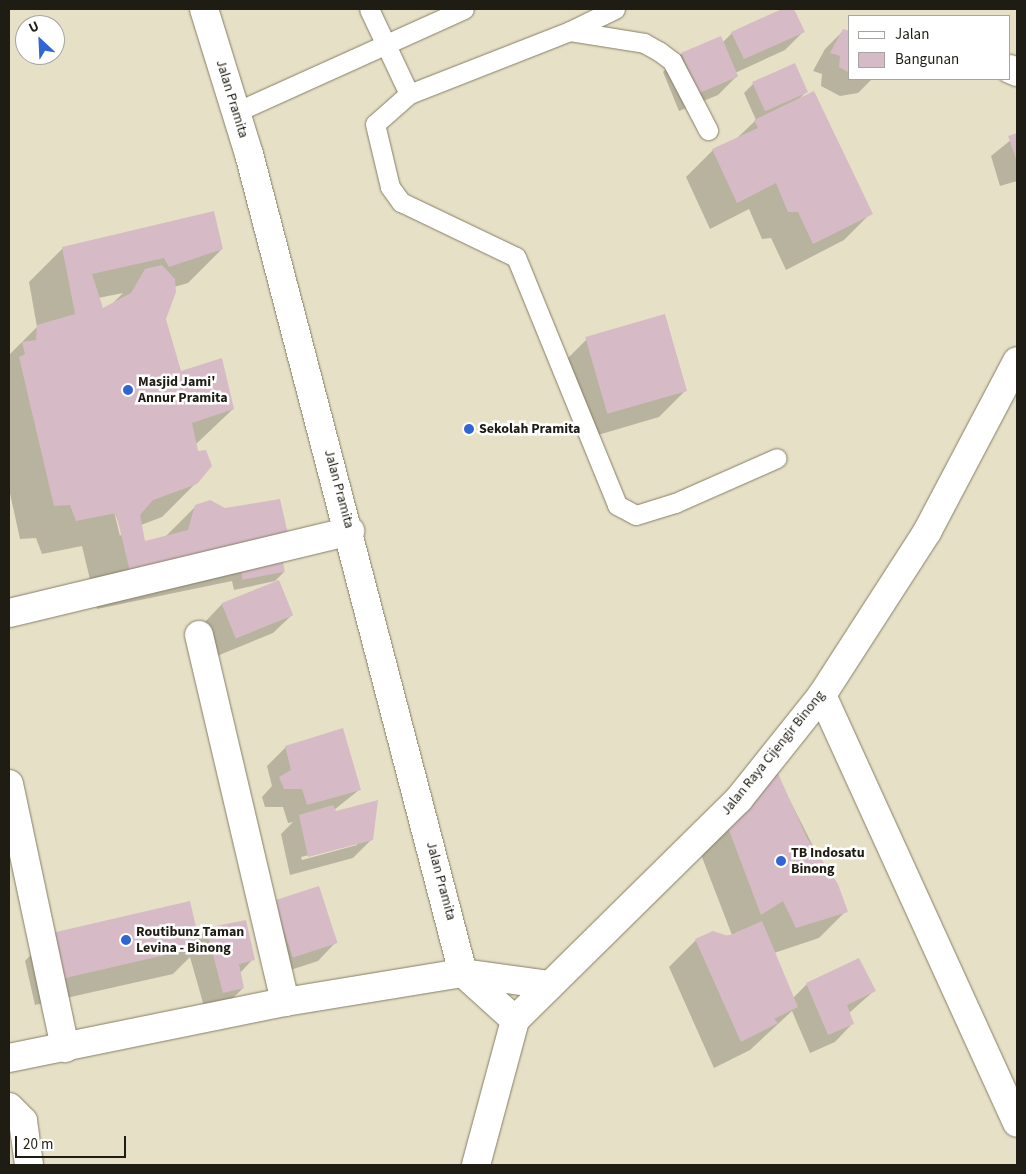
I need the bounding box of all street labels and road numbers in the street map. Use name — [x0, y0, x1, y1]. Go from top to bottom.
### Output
street label: Jalan Pramita — [212, 58, 252, 140]
street label: Jalan Pramita — [320, 448, 358, 530]
street label: Jalan Raya Cijengir Binong — [718, 687, 828, 819]
street label: Jalan Pramita — [422, 840, 460, 922]

